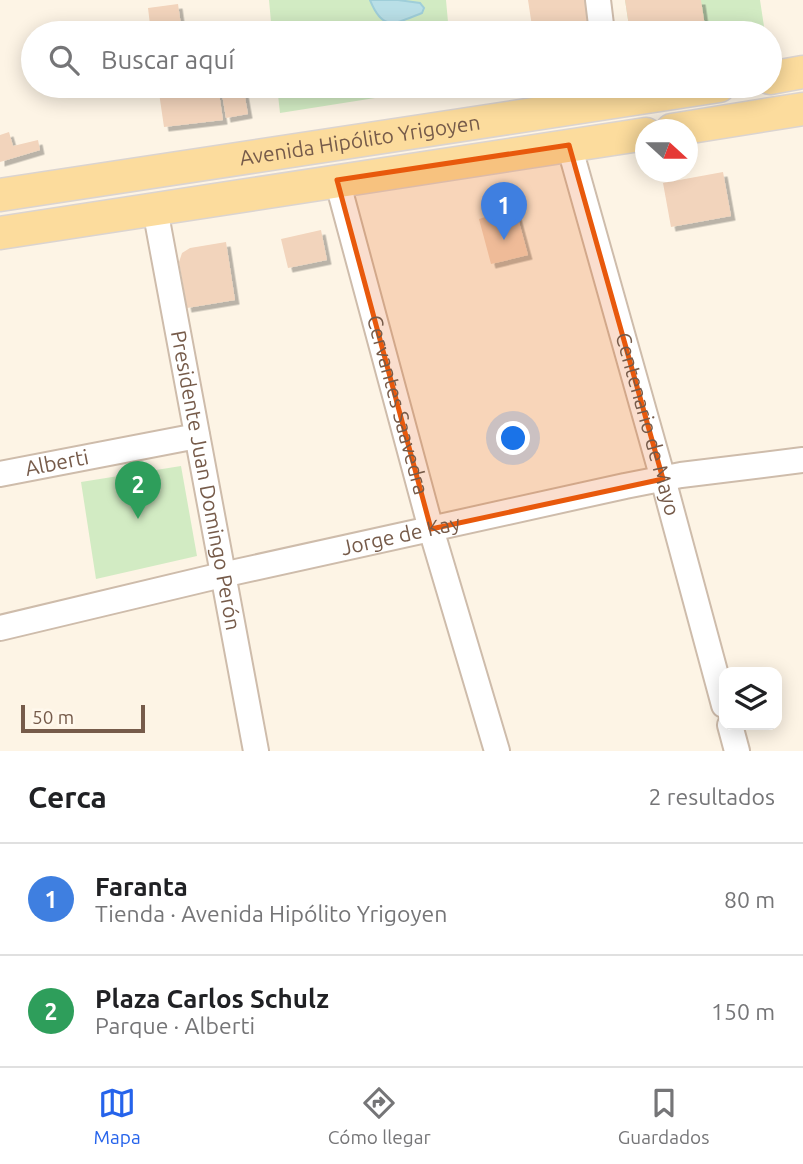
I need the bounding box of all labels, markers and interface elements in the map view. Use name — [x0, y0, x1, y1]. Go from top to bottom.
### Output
search box — [21, 21, 782, 98]
icon: search — [45, 41, 83, 79]
text: Buscar aquí — [101, 45, 235, 74]
street label: Avenida Hipólito Yrigoyen — [238, 109, 482, 170]
north arrow — [635, 119, 698, 182]
pin: 1 — [481, 182, 527, 240]
street label: Cervantes Saavedra — [363, 312, 434, 497]
street label: Presidente Juan Domingo Perón — [167, 328, 246, 632]
street label: Centenario de Mayo — [611, 329, 685, 518]
your location — [496, 421, 530, 455]
street label: Alberti — [23, 444, 91, 480]
pin: 2 — [115, 461, 161, 519]
street label: Jorge de Kay — [338, 510, 462, 559]
map controls — [719, 667, 782, 730]
button: layers — [719, 667, 782, 730]
scale bar — [21, 702, 145, 734]
text: 50 m — [32, 706, 74, 728]
text: Cerca — [28, 780, 107, 814]
text: 2 resultados — [649, 784, 775, 809]
text: Faranta — [95, 872, 188, 901]
text: 1 — [45, 887, 57, 912]
text: 80 m — [724, 887, 775, 912]
text: Tienda · Avenida Hipólito Yrigoyen — [95, 901, 447, 926]
text: Plaza Carlos Schulz — [95, 984, 329, 1013]
text: 2 — [45, 999, 57, 1024]
text: 150 m — [711, 999, 775, 1024]
text: Parque · Alberti — [95, 1013, 255, 1038]
tab: Mapa — [94, 1084, 141, 1148]
tab: Cómo llegar — [328, 1084, 431, 1148]
tab: Guardados — [618, 1084, 709, 1148]

